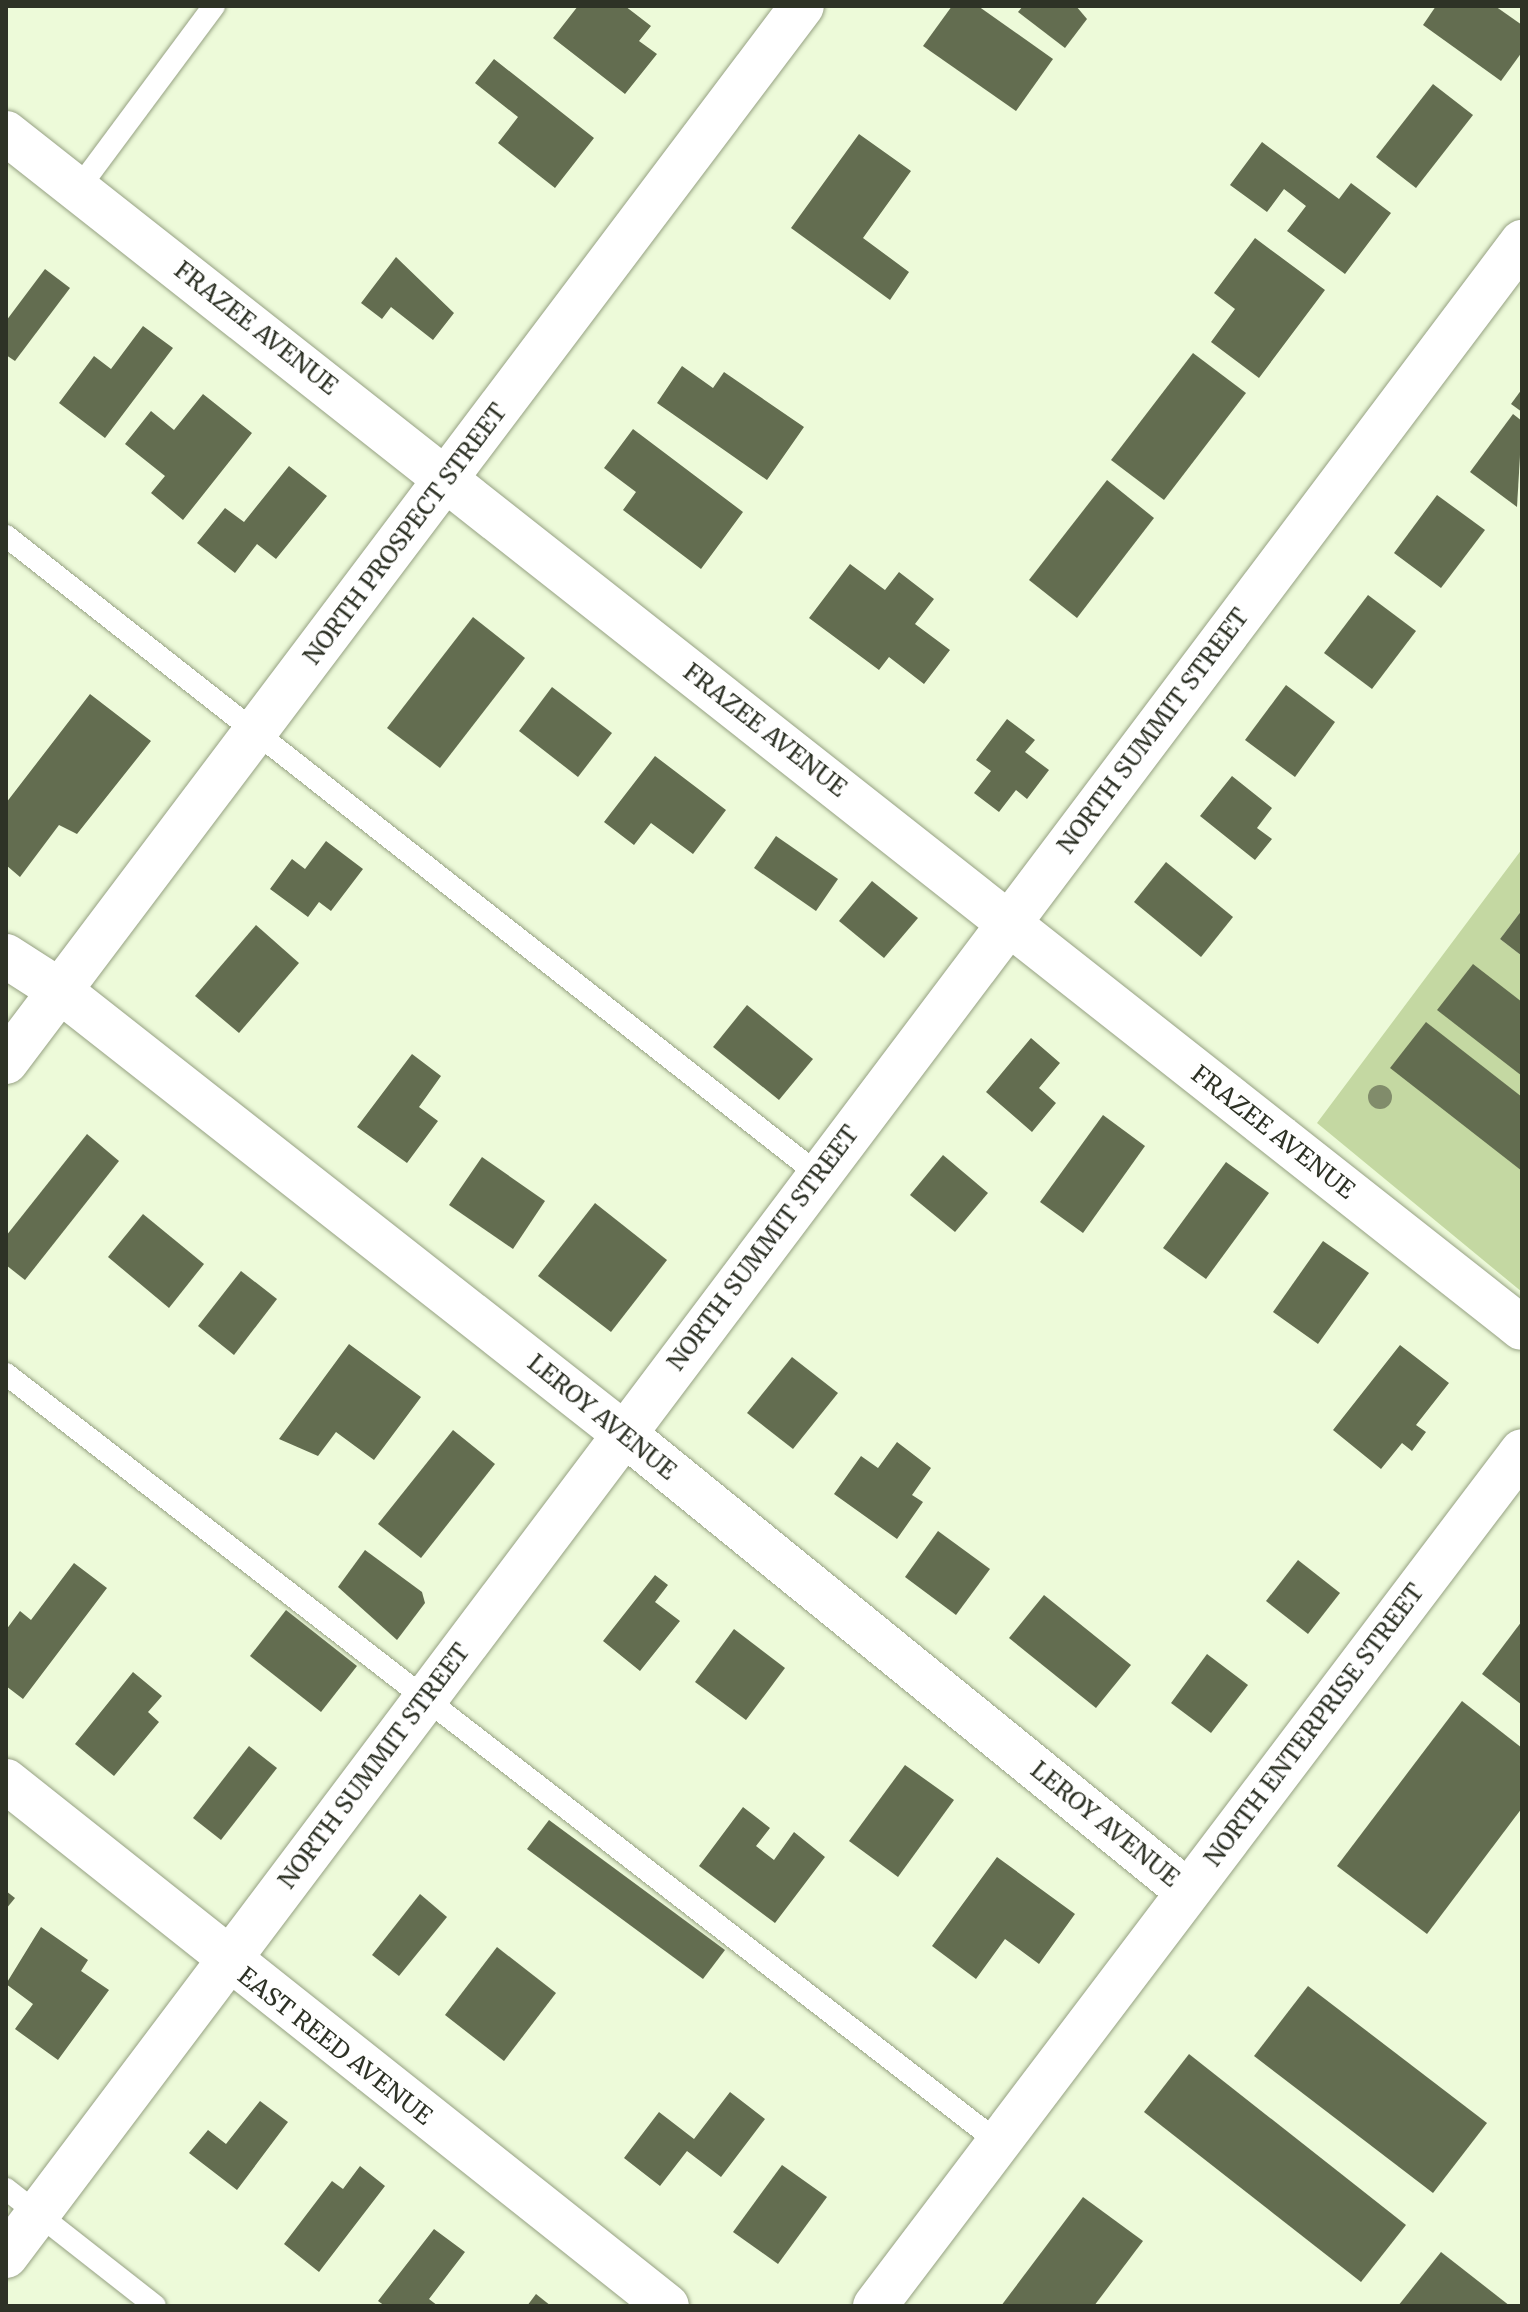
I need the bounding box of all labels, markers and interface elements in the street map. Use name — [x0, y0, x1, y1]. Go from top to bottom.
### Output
street label: FRAZEE AVENUE — [169, 255, 343, 401]
street label: NORTH PROSPECT STREET — [297, 398, 513, 670]
street label: NORTH SUMMIT STREET — [1051, 603, 1255, 859]
street label: FRAZEE AVENUE — [678, 657, 852, 803]
street label: FRAZEE AVENUE — [1186, 1059, 1360, 1205]
street label: NORTH SUMMIT STREET — [661, 1120, 865, 1376]
street label: LEROY AVENUE — [522, 1348, 682, 1486]
street label: NORTH ENTERPRISE STREET — [1198, 1578, 1430, 1872]
street label: NORTH SUMMIT STREET — [272, 1638, 476, 1894]
street label: LEROY AVENUE — [1025, 1755, 1185, 1893]
street label: EAST REED AVENUE — [232, 1961, 438, 2131]

